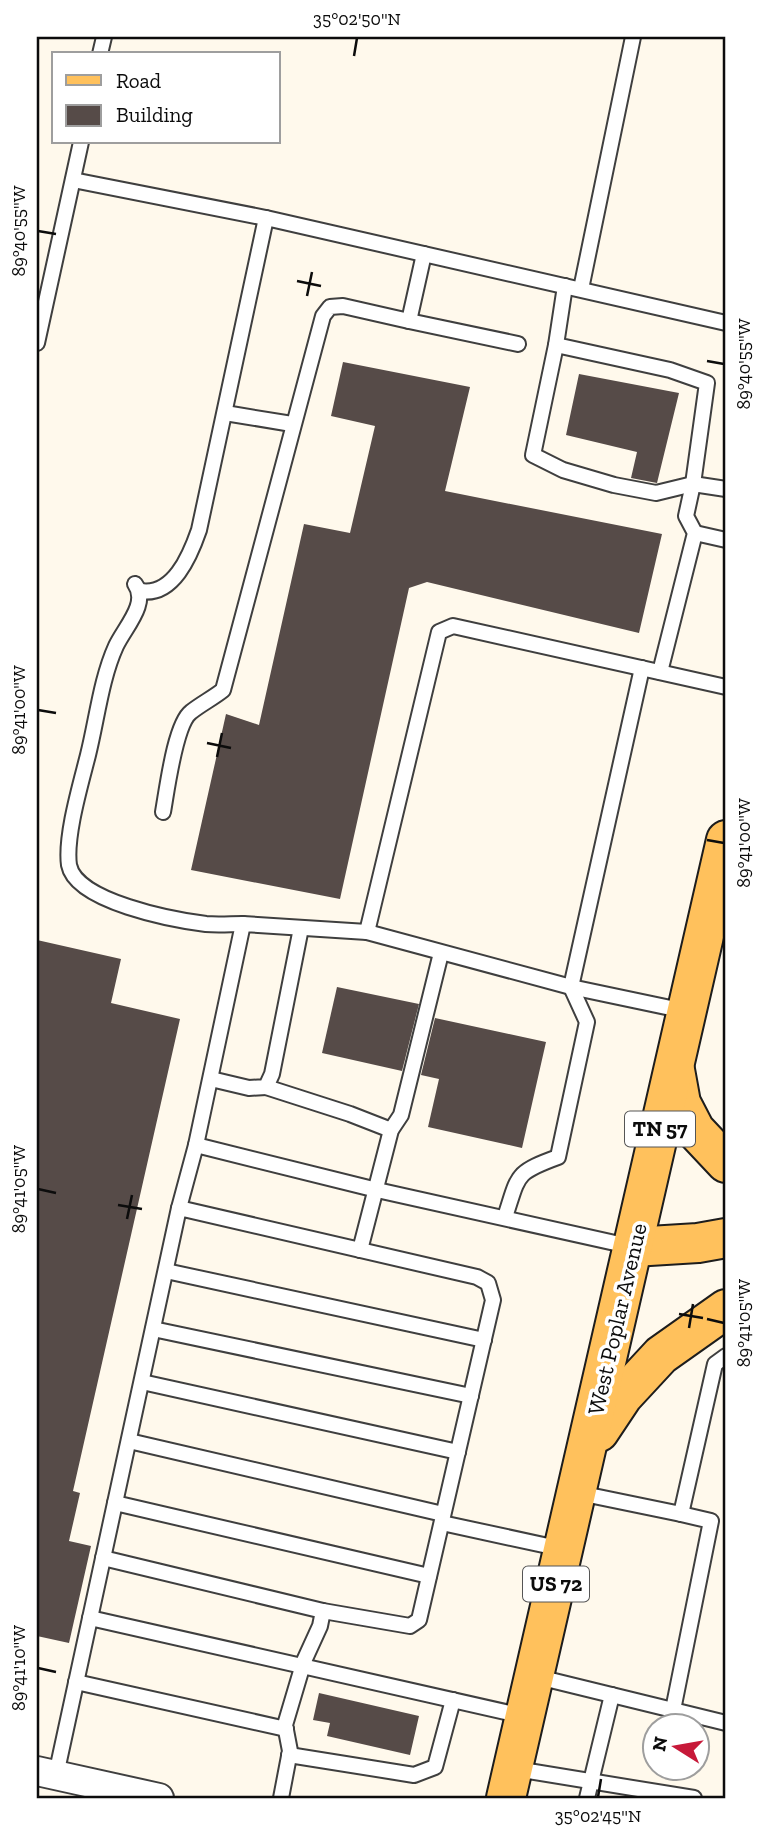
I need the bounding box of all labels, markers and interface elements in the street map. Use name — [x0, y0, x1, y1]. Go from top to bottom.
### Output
text: 35°02'50"N — [313, 8, 401, 30]
legend — [52, 52, 280, 144]
text: Road — [116, 68, 162, 93]
text: Building — [116, 102, 193, 127]
text: 89°40'55"W — [8, 185, 30, 277]
text: 89°40'55"W — [733, 318, 755, 410]
text: 89°41'00"W — [8, 665, 30, 755]
text: 89°41'00"W — [733, 798, 755, 888]
road number: TN 57 — [625, 1112, 695, 1146]
text: 89°41'05"W — [8, 1145, 30, 1233]
street label: West Poplar Avenue — [581, 1220, 653, 1418]
text: 89°41'05"W — [733, 1279, 755, 1367]
road number: US 72 — [523, 1566, 589, 1602]
text: 89°41'10"W — [8, 1625, 30, 1711]
north arrow — [640, 1713, 710, 1783]
text: N — [647, 1735, 672, 1753]
text: 35°02'45"N — [555, 1805, 641, 1827]

